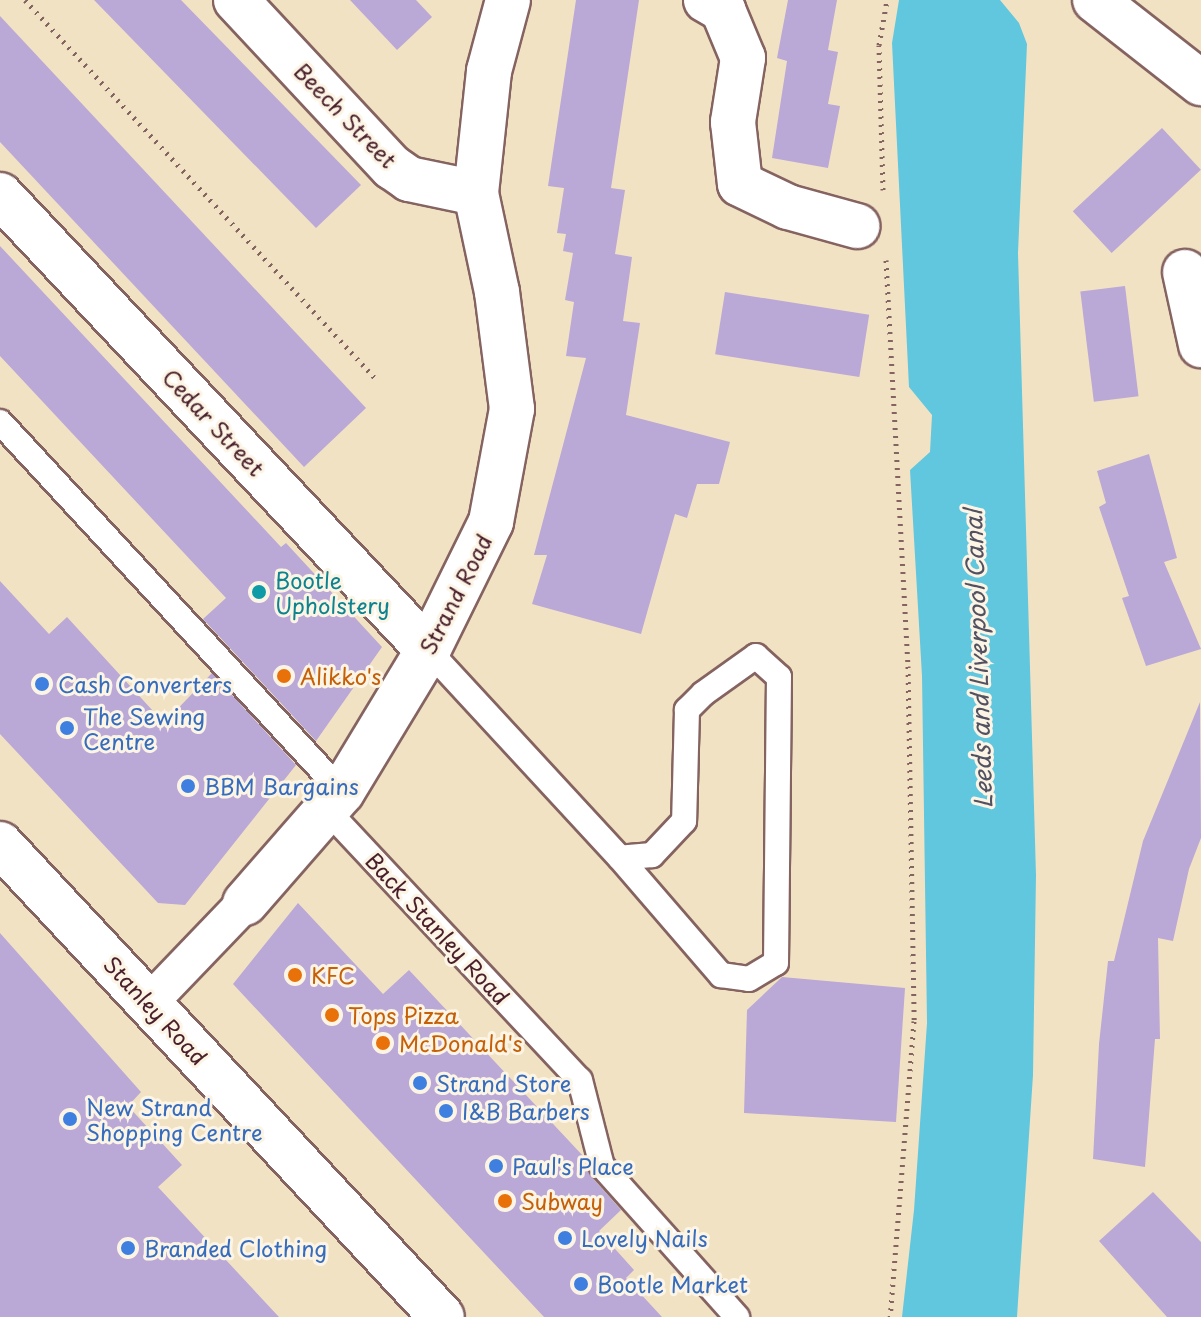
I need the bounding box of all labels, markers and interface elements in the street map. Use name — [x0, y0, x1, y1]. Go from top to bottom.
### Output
street label: Beech Street — [290, 57, 402, 173]
street label: Cedar Street — [158, 363, 270, 481]
water label: Leeds and Liverpool Canal — [958, 508, 998, 810]
street label: Strand Road — [413, 529, 497, 659]
place label: Bootle Upholstery — [275, 566, 390, 618]
marker: Bootle Upholstery — [250, 583, 268, 601]
place label: Alikko's — [300, 663, 381, 689]
marker: Alikko's — [275, 667, 293, 685]
place label: Cash Converters — [58, 671, 233, 697]
marker: Cash Converters — [33, 675, 51, 693]
place label: The Sewing Centre — [83, 702, 204, 754]
marker: The Sewing Centre — [58, 719, 76, 737]
place label: BBM Bargains — [204, 773, 357, 799]
marker: BBM Bargains — [179, 777, 197, 795]
street label: Back Stanley Road — [360, 845, 516, 1011]
street label: Stanley Road — [98, 949, 214, 1071]
place label: KFC — [311, 962, 355, 988]
marker: KFC — [286, 966, 304, 984]
place label: Tops Pizza — [348, 1002, 457, 1028]
marker: Tops Pizza — [323, 1006, 341, 1024]
place label: McDonald's — [399, 1030, 522, 1056]
marker: McDonald's — [374, 1034, 392, 1052]
place label: Strand Store — [436, 1070, 571, 1096]
marker: Strand Store — [411, 1074, 429, 1092]
place label: New Strand Shopping Centre — [86, 1093, 263, 1144]
place label: I&B Barbers — [462, 1098, 589, 1124]
marker: I&B Barbers — [437, 1102, 455, 1120]
marker: New Strand Shopping Centre — [61, 1110, 79, 1128]
place label: Paul's Place — [512, 1153, 635, 1179]
marker: Paul's Place — [487, 1157, 505, 1175]
place label: Subway — [521, 1188, 603, 1214]
marker: Subway — [496, 1192, 514, 1210]
place label: Lovely Nails — [581, 1225, 707, 1251]
marker: Lovely Nails — [556, 1229, 574, 1247]
place label: Branded Clothing — [144, 1235, 329, 1261]
marker: Branded Clothing — [119, 1239, 137, 1257]
place label: Bootle Market — [597, 1271, 749, 1297]
marker: Bootle Market — [572, 1275, 590, 1293]

